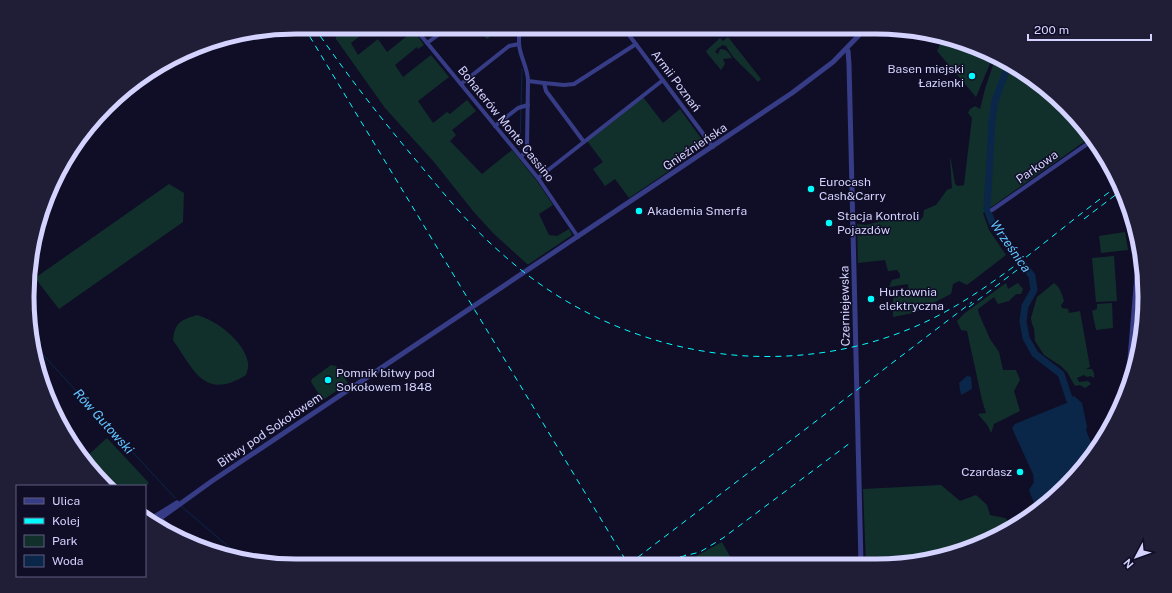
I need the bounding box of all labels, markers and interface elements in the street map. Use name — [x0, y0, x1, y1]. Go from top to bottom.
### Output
scale bar — [1028, 16, 1151, 42]
text: 200 m — [1034, 23, 1069, 37]
street label: Armii Poznań — [648, 48, 704, 114]
place label: Basen miejski Łazienki — [888, 62, 964, 90]
street label: Bohaterów Monte Cassino — [455, 63, 557, 185]
marker: Basen miejski Łazienki — [967, 71, 977, 81]
street label: Gnieźnieńska — [660, 121, 730, 173]
street label: Parkowa — [1013, 148, 1061, 186]
place label: Eurocash Cash&Carry — [819, 175, 887, 203]
marker: Eurocash Cash&Carry — [806, 184, 816, 194]
place label: Akademia Smerfa — [647, 204, 747, 218]
marker: Akademia Smerfa — [634, 206, 644, 216]
place label: Stacja Kontroli Pojazdów — [837, 209, 919, 237]
water label: Wrześnica — [987, 217, 1034, 275]
marker: Stacja Kontroli Pojazdów — [824, 218, 834, 228]
street label: Czerniejewska — [837, 266, 853, 346]
place label: Hurtownia elektryczna — [879, 285, 944, 313]
marker: Hurtownia elektryczna — [866, 294, 876, 304]
place label: Pomnik bitwy pod Sokołowem 1848 — [336, 366, 435, 394]
marker: Pomnik bitwy pod Sokołowem 1848 — [323, 375, 333, 385]
water label: Rów Gutowski — [71, 386, 137, 458]
street label: Bitwy pod Sokołowem — [215, 390, 325, 470]
place label: Czardasz — [961, 465, 1012, 479]
marker: Czardasz — [1015, 467, 1025, 477]
legend — [16, 485, 146, 577]
text: Ulica — [52, 494, 80, 508]
text: Kolej — [52, 514, 80, 528]
text: Park — [52, 534, 78, 548]
north arrow — [1116, 537, 1156, 577]
text: Woda — [52, 554, 83, 568]
text: N — [1121, 556, 1136, 571]

